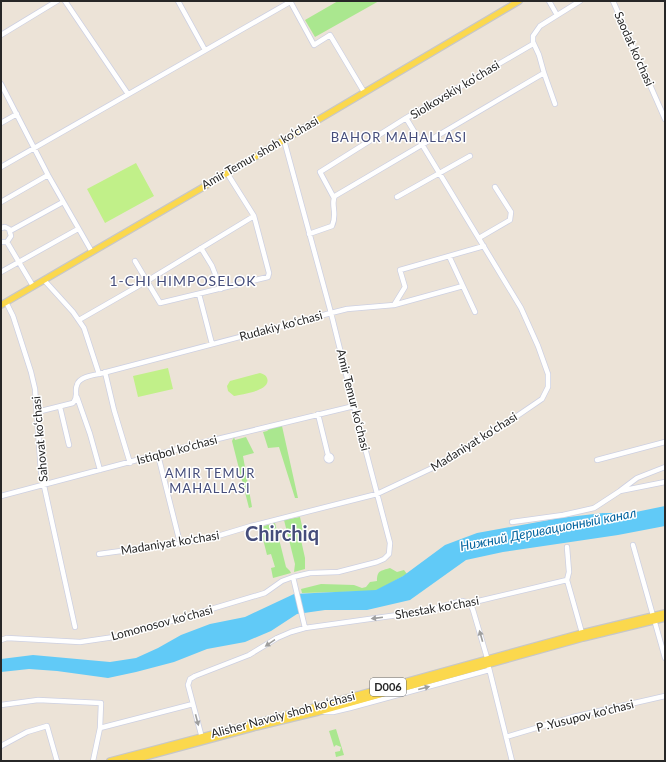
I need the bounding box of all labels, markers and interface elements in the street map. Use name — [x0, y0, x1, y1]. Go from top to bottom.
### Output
street label: Saodat ko‘chasi — [611, 9, 658, 89]
street label: Siolkovskiy ko‘chasi — [407, 57, 502, 122]
street label: Amir Temur shoh ko‘chasi — [198, 113, 321, 192]
district label: BAHOR MAHALLASI — [331, 129, 467, 145]
district label: 1-CHI HIMPOSELOK — [110, 272, 256, 289]
street label: Rudakiy ko‘chasi — [238, 307, 324, 344]
street label: Amir Temur ko‘chasi — [334, 347, 373, 452]
street label: Sahovat ko‘chasi — [28, 395, 51, 483]
street label: Madaniyat ko‘chasi — [428, 409, 520, 474]
street label: Istiqbol ko‘chasi — [135, 432, 219, 467]
district label: AMIR TEMUR MAHALLASI — [165, 465, 255, 496]
water label: Нижний Деривационный канал — [459, 504, 637, 554]
district label: Chirchiq — [245, 521, 319, 545]
street label: Madaniyat ko‘chasi — [120, 527, 220, 558]
street label: Shestak ko'chasi — [394, 593, 480, 622]
street label: Lomonosov ko‘chasi — [109, 602, 214, 643]
one-way arrow — [371, 615, 383, 621]
one-way arrow — [478, 630, 484, 642]
one-way arrow — [264, 639, 275, 646]
road number: D006 — [370, 678, 406, 696]
one-way arrow — [418, 684, 430, 690]
street label: Alisher Navoiy shoh koʻchasi — [209, 688, 357, 741]
street label: P .Yusupov ko'chasi — [534, 696, 635, 735]
one-way arrow — [194, 714, 200, 726]

